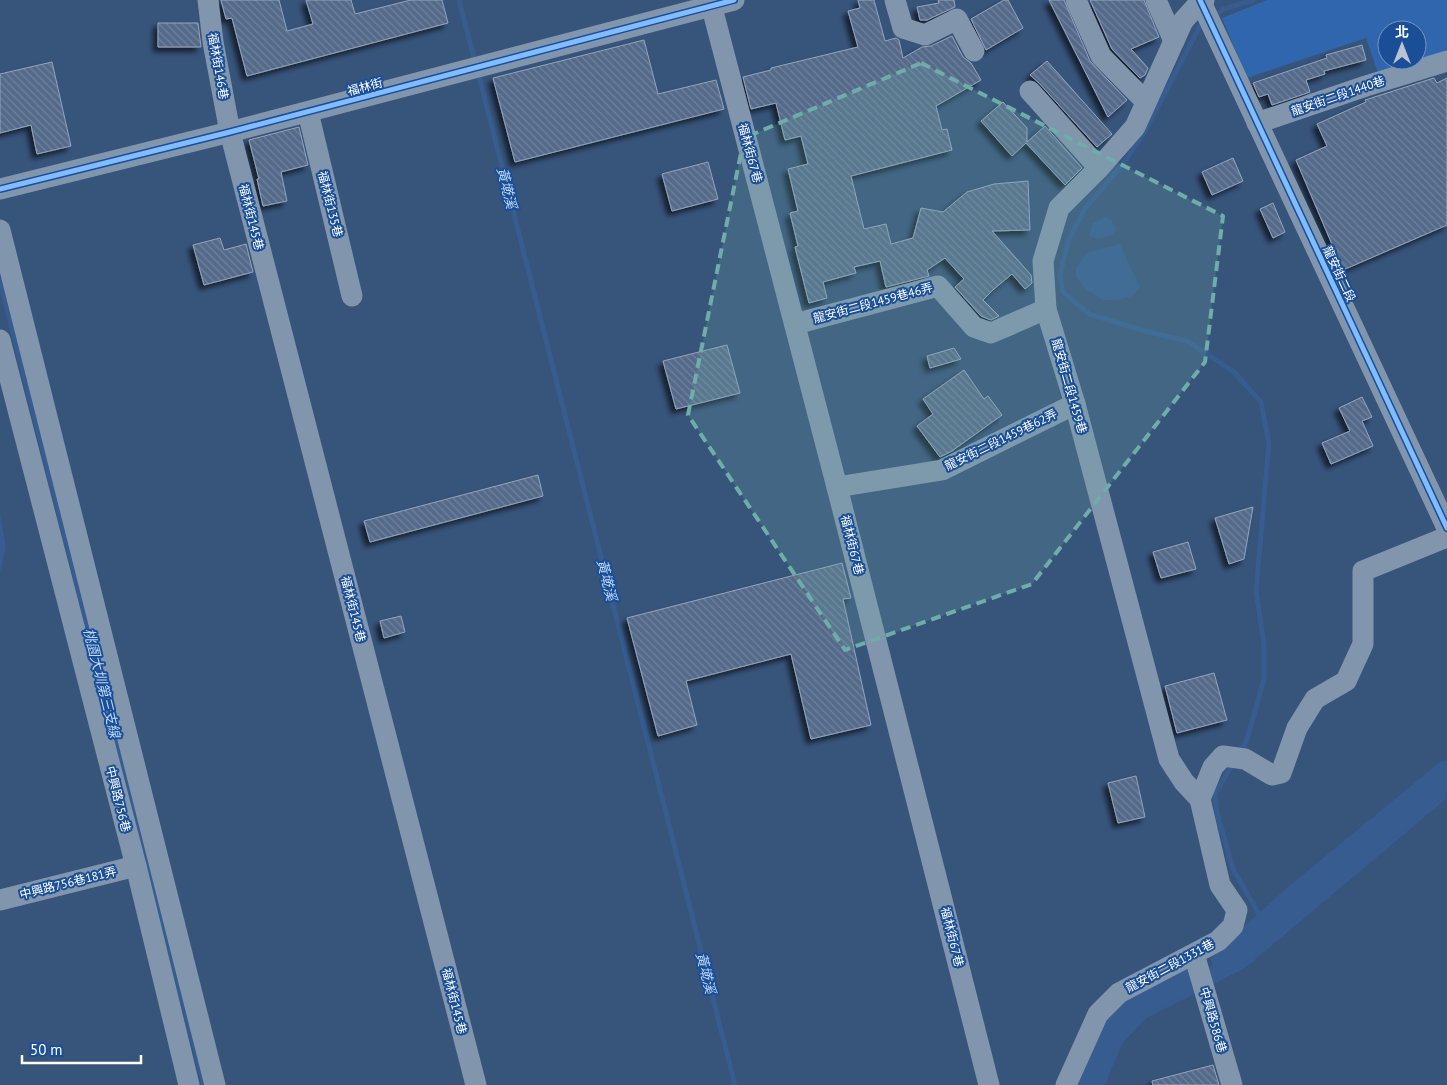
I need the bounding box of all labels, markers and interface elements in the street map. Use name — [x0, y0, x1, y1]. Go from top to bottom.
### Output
north arrow — [1377, 20, 1427, 70]
text: 北 — [1395, 23, 1409, 41]
street label: 福林街146巷 — [205, 31, 232, 101]
street label: 龍安街二段1440巷 — [1289, 72, 1387, 119]
street label: 福林街 — [346, 75, 384, 98]
street label: 福林街67巷 — [735, 121, 766, 184]
water label: 黃墘溪 — [493, 165, 521, 212]
street label: 福林街135巷 — [315, 169, 346, 239]
street label: 福林街145巷 — [236, 182, 267, 252]
street label: 龍安街二段 — [1320, 243, 1359, 304]
street label: 龍安街二段1459巷46弄 — [811, 279, 934, 326]
street label: 龍安街二段1459巷 — [1049, 337, 1090, 435]
street label: 龍安街二段1459巷62弄 — [942, 406, 1059, 473]
street label: 福林街67巷 — [838, 513, 867, 576]
water label: 黃墘溪 — [593, 557, 621, 604]
street label: 福林街145巷 — [338, 574, 369, 644]
water label: 桃園大圳第三支線 — [80, 626, 125, 741]
street label: 中興路756巷 — [103, 764, 134, 834]
street label: 中興路756巷181弄 — [18, 863, 118, 902]
street label: 福林街67巷 — [938, 905, 967, 968]
street label: 龍安街二段1331巷 — [1123, 936, 1217, 995]
water label: 黃墘溪 — [692, 950, 720, 997]
street label: 福林街145巷 — [439, 966, 470, 1036]
street label: 中興路586巷 — [1197, 985, 1230, 1054]
scale bar — [22, 1032, 141, 1064]
text: 50 m — [30, 1040, 63, 1059]

